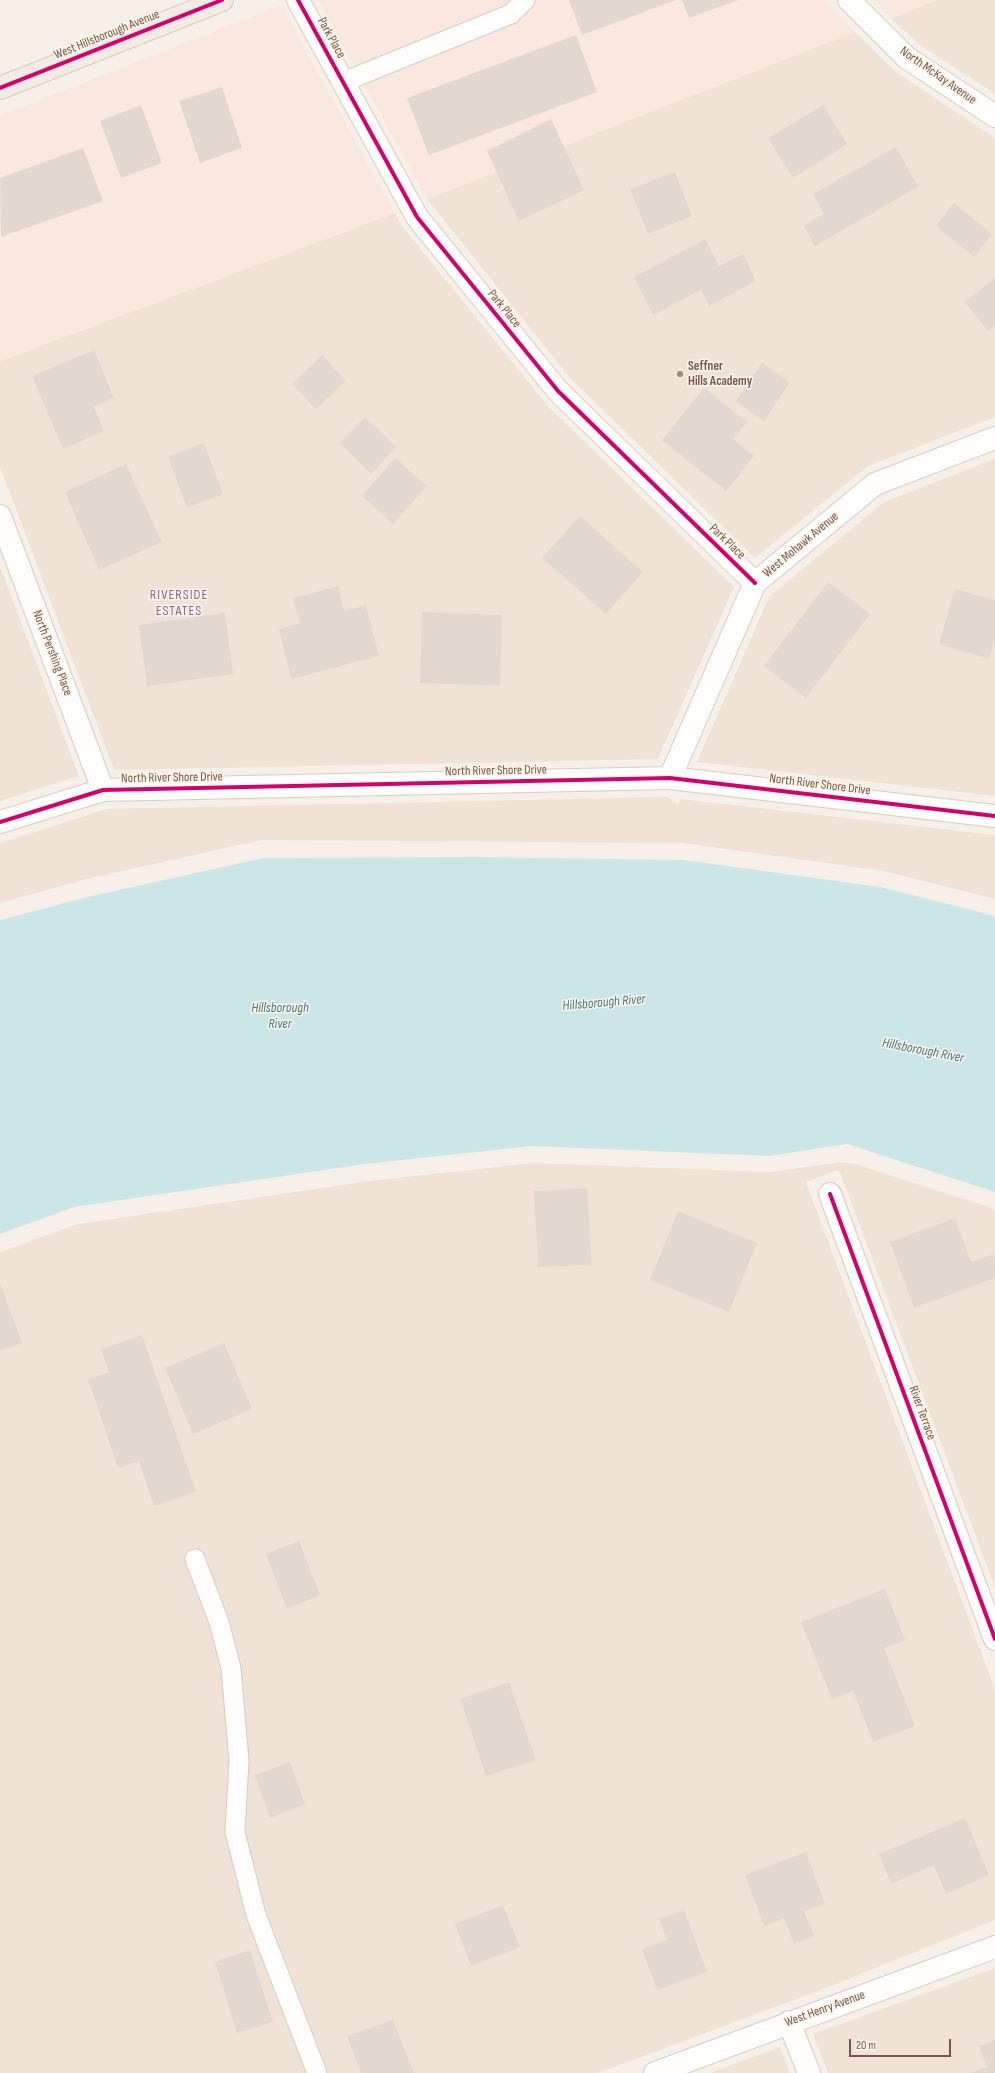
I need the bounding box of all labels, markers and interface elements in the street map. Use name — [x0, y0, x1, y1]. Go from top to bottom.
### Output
street label: West Hillsborough Avenue — [52, 7, 162, 63]
street label: Park Place — [313, 15, 349, 61]
street label: North McKay Avenue — [897, 44, 979, 108]
street label: Park Place — [484, 287, 524, 331]
place label: Seffner Hills Academy — [688, 359, 752, 390]
marker: Seffner Hills Academy — [675, 369, 685, 379]
street label: West Mohawk Avenue — [760, 509, 842, 581]
street label: Park Place — [706, 521, 748, 563]
district label: RIVERSIDE ESTATES — [150, 587, 208, 620]
street label: North Pershing Place — [29, 608, 75, 698]
street label: North River Shore Drive — [445, 762, 547, 780]
street label: North River Shore Drive — [121, 769, 223, 787]
street label: North River Shore Drive — [768, 771, 872, 799]
water label: Hillsborough River — [562, 991, 646, 1015]
water label: Hillsborough River — [251, 1000, 309, 1032]
water label: Hillsborough River — [881, 1035, 965, 1067]
street label: River Terrace — [905, 1384, 939, 1442]
street label: West Henry Avenue — [783, 1987, 867, 2031]
scale bar — [851, 2031, 953, 2057]
text: 20 m — [856, 2038, 876, 2053]

